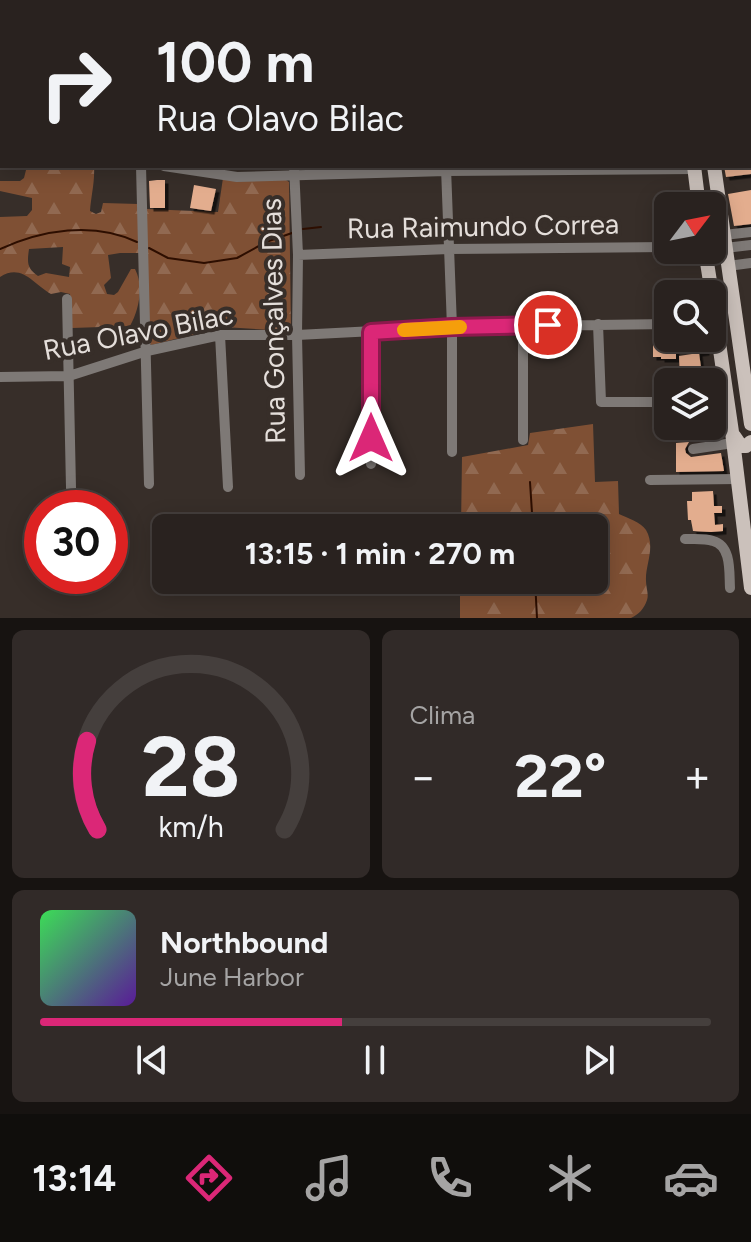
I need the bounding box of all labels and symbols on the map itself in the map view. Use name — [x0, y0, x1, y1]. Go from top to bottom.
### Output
north arrow — [654, 192, 726, 264]
street label: Rua Gonçalves Dias — [254, 198, 292, 444]
street label: Rua Raimundo Correa — [347, 207, 619, 245]
pin — [514, 291, 582, 359]
street label: Rua Olavo Bilac — [40, 297, 236, 367]
position arrow — [329, 396, 413, 480]
speed limit sign: 30 — [24, 490, 128, 594]

